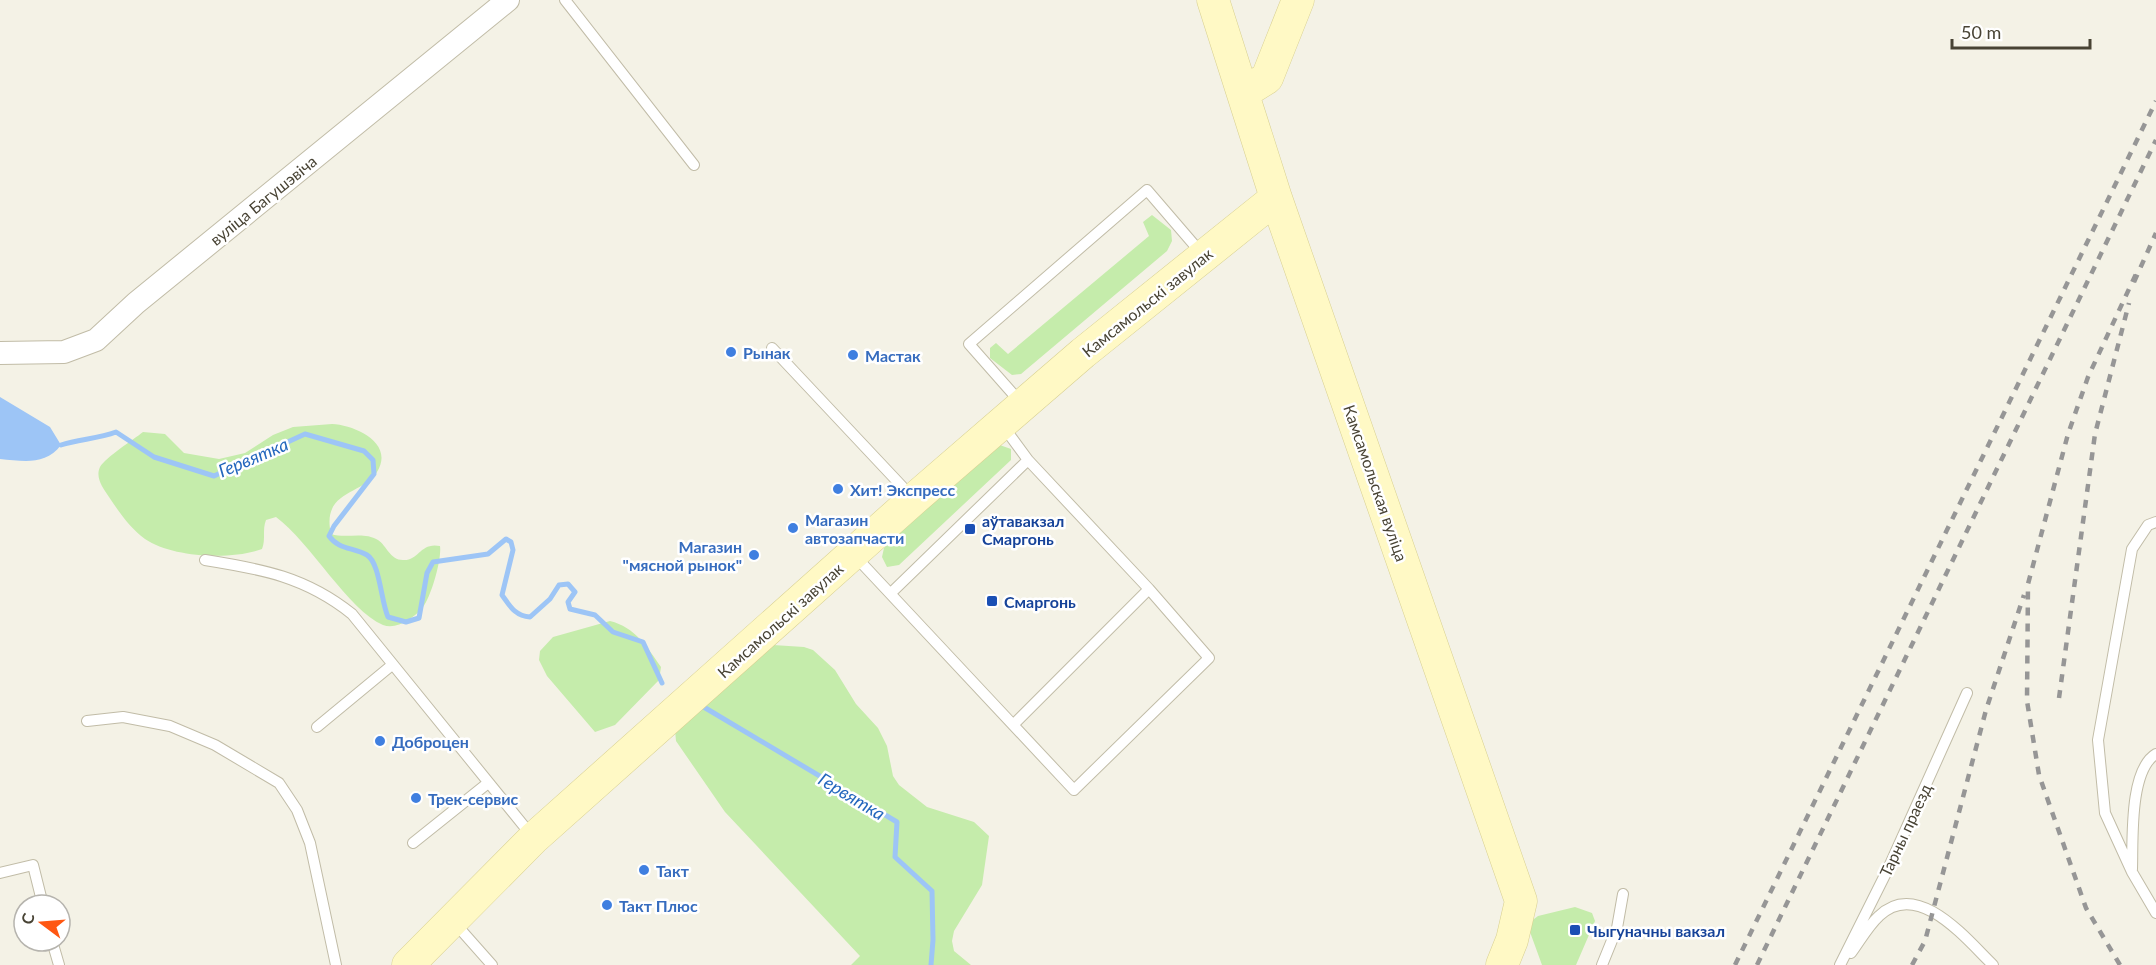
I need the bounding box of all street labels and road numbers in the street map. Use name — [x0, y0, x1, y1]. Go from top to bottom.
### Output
street label: вуліца Багушэвіча — [206, 151, 320, 249]
street label: Камсамольскі завулак — [1078, 243, 1217, 360]
street label: Камсамольская вуліца — [1340, 402, 1412, 564]
street label: Камсамольскі завулак — [713, 558, 847, 681]
street label: Тарны праезд — [1875, 780, 1935, 880]

